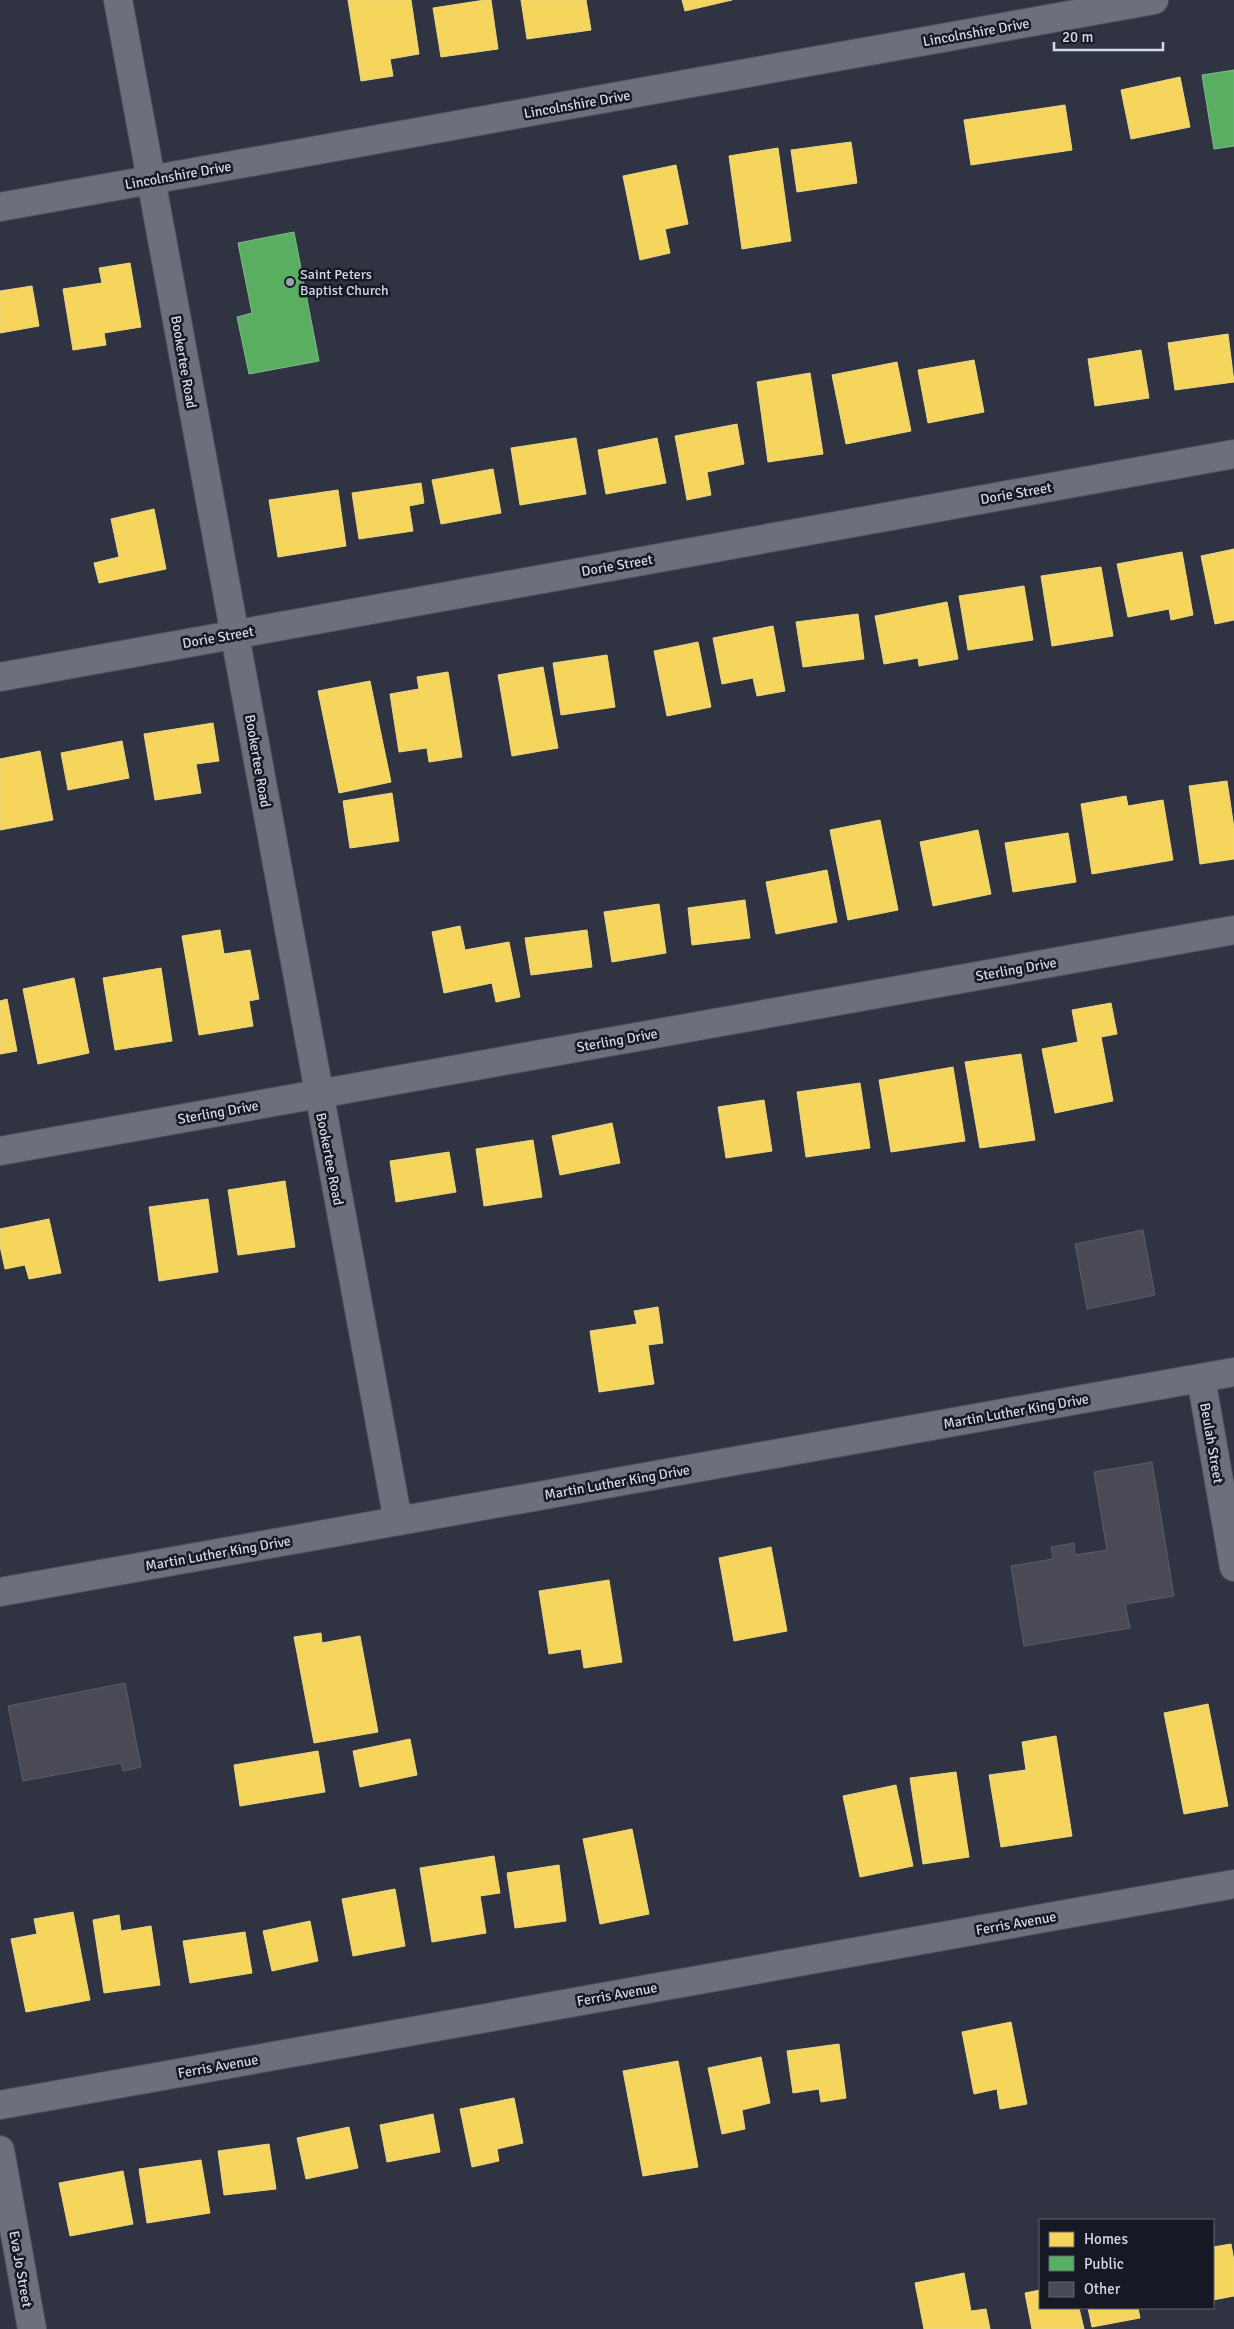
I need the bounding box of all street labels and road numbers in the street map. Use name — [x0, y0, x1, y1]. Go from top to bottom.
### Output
street label: Lincolnshire Drive — [922, 15, 1031, 50]
street label: Lincolnshire Drive — [523, 87, 632, 122]
street label: Lincolnshire Drive — [124, 158, 233, 193]
street label: Bookertee Road — [167, 314, 200, 410]
street label: Dorie Street — [979, 479, 1053, 508]
street label: Dorie Street — [580, 551, 654, 580]
street label: Dorie Street — [181, 623, 255, 652]
street label: Bookertee Road — [241, 713, 274, 809]
street label: Sterling Drive — [974, 954, 1058, 985]
street label: Sterling Drive — [575, 1025, 659, 1056]
street label: Sterling Drive — [176, 1097, 260, 1128]
street label: Bookertee Road — [312, 1111, 347, 1207]
street label: Martin Luther King Drive — [942, 1390, 1090, 1433]
street label: Beulah Street — [1196, 1401, 1227, 1485]
street label: Martin Luther King Drive — [543, 1461, 691, 1504]
street label: Martin Luther King Drive — [144, 1532, 292, 1575]
street label: Ferris Avenue — [975, 1908, 1058, 1939]
street label: Ferris Avenue — [576, 1979, 659, 2010]
street label: Ferris Avenue — [177, 2051, 260, 2082]
street label: Eva Jo Street — [5, 2230, 36, 2309]

